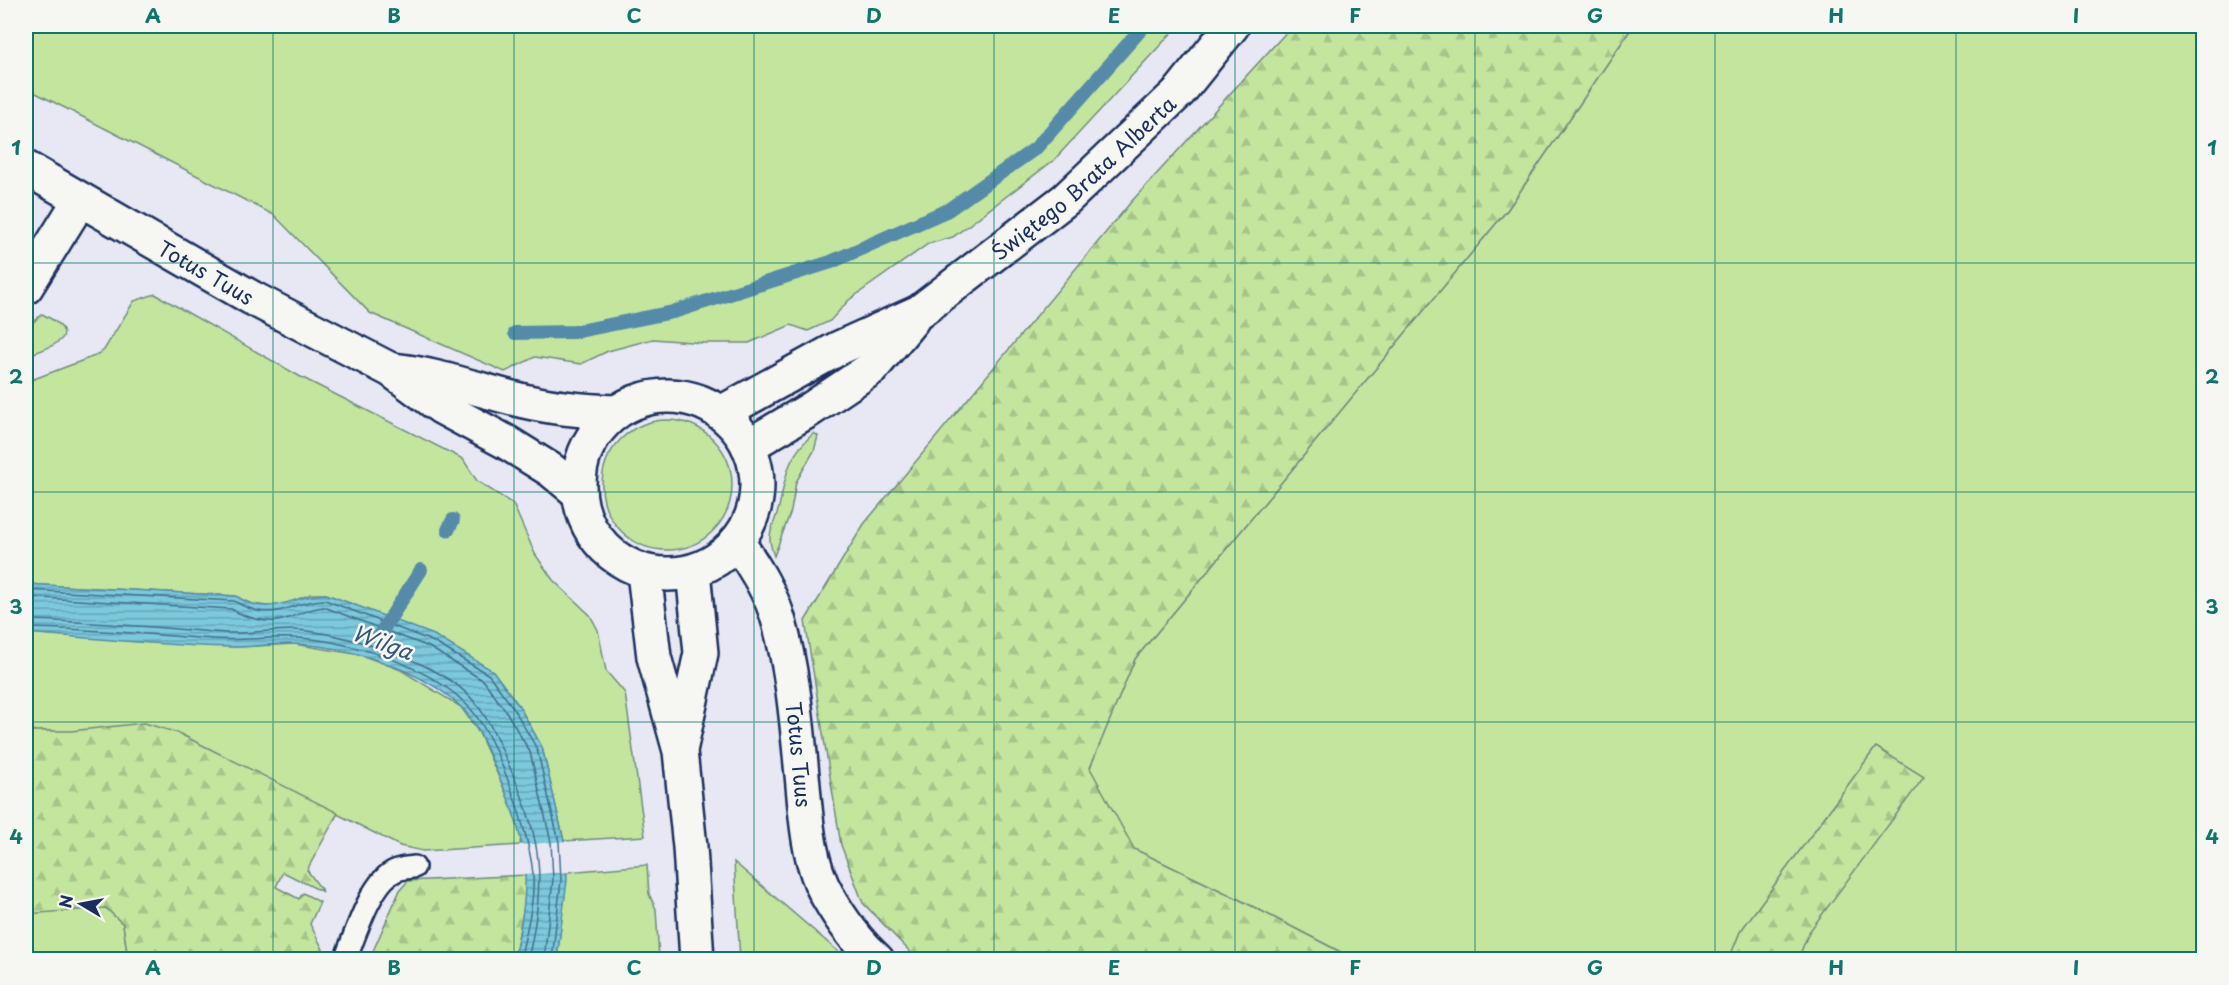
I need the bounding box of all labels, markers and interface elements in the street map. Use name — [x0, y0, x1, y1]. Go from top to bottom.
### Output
text: A — [145, 0, 161, 30]
text: B — [387, 0, 401, 30]
text: C — [626, 0, 642, 30]
text: D — [866, 0, 882, 30]
text: E — [1108, 0, 1120, 30]
text: F — [1349, 0, 1361, 30]
text: G — [1587, 0, 1603, 30]
text: H — [1828, 0, 1844, 30]
text: I — [2073, 0, 2079, 30]
street label: Świętego Brata Alberta — [984, 87, 1182, 267]
text: 1 — [11, 132, 21, 162]
text: 1 — [2207, 132, 2217, 162]
street label: Totus Tuus — [152, 231, 260, 312]
text: 2 — [9, 361, 23, 391]
text: 2 — [2205, 361, 2219, 391]
text: 3 — [9, 591, 23, 621]
text: 3 — [2205, 591, 2219, 621]
water label: Wilga — [348, 615, 419, 668]
street label: Totus Tuus — [779, 700, 821, 809]
text: 4 — [9, 821, 23, 851]
text: 4 — [2205, 821, 2219, 851]
north arrow — [51, 874, 111, 934]
text: N — [52, 893, 78, 910]
text: A — [145, 952, 161, 982]
text: B — [387, 952, 401, 982]
text: C — [626, 952, 642, 982]
text: D — [866, 952, 882, 982]
text: E — [1108, 952, 1120, 982]
text: F — [1349, 952, 1361, 982]
text: G — [1587, 952, 1603, 982]
text: H — [1828, 952, 1844, 982]
text: I — [2073, 952, 2079, 982]

